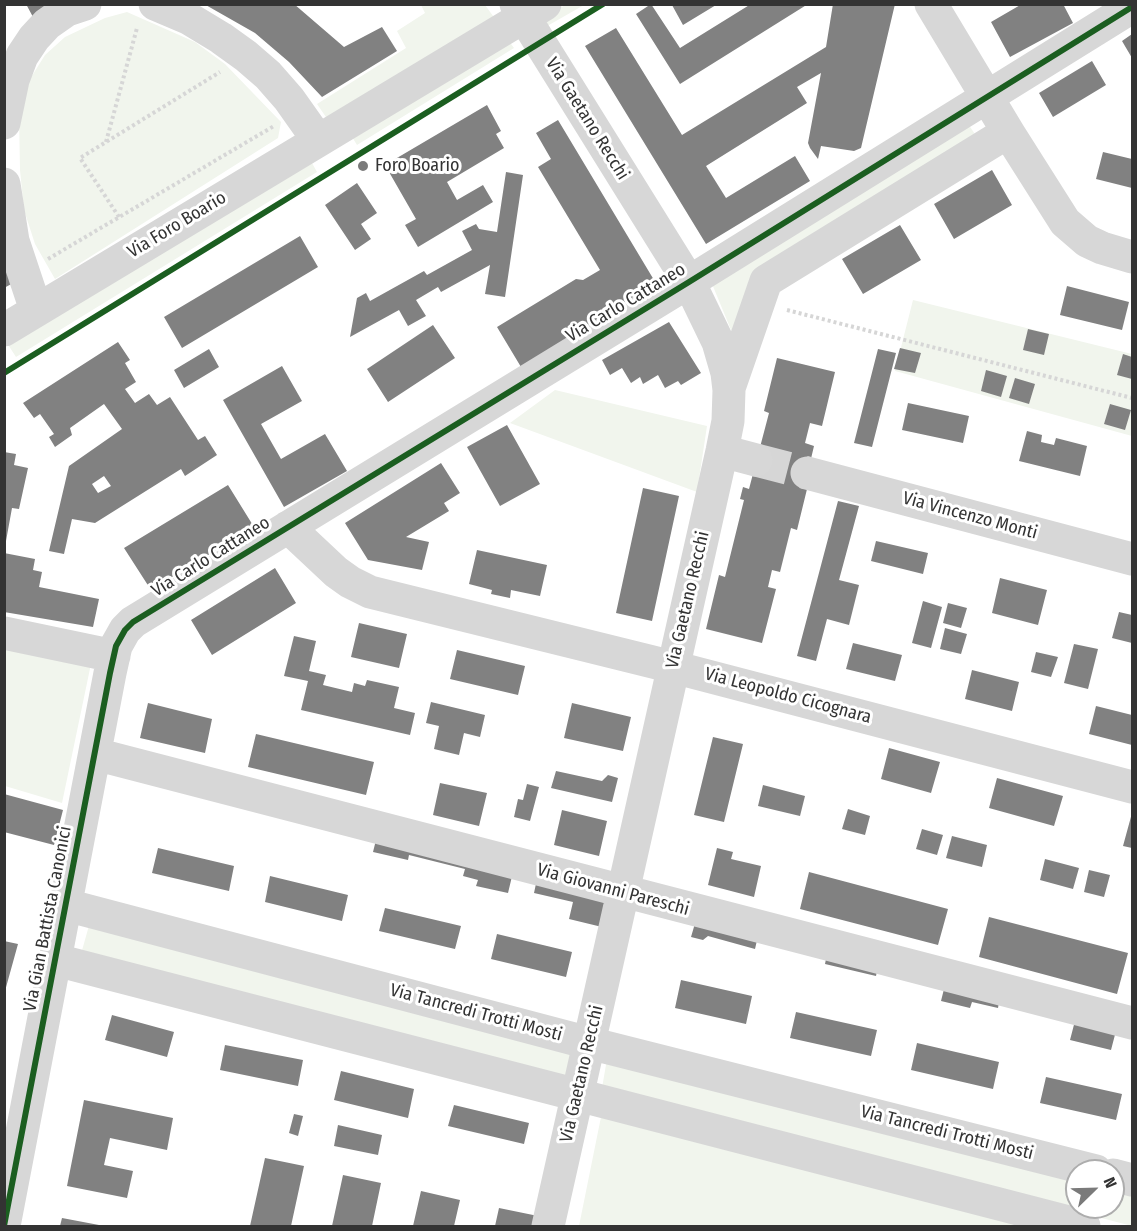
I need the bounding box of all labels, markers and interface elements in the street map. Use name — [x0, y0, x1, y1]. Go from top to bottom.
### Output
street label: Via Gaetano Recchi — [541, 54, 633, 184]
place label: Foro Boario — [375, 155, 459, 177]
marker: Foro Boario — [356, 159, 370, 173]
street label: Via Foro Boario — [124, 187, 230, 263]
street label: Via Carlo Cattaneo — [562, 259, 690, 347]
street label: Via Vincenzo Monti — [900, 488, 1040, 544]
street label: Via Carlo Cattaneo — [148, 512, 274, 602]
street label: Via Gaetano Recchi — [662, 529, 714, 671]
street label: Via Leopoldo Cicognara — [702, 663, 874, 729]
street label: Via Gian Battista Canonici — [19, 824, 77, 1014]
street label: Via Giovanni Pareschi — [535, 859, 691, 921]
street label: Via Tancredi Trotti Mosti — [388, 980, 564, 1046]
street label: Via Gaetano Recchi — [556, 1003, 608, 1145]
street label: Via Tancredi Trotti Mosti — [858, 1101, 1036, 1165]
north arrow — [1065, 1159, 1125, 1219]
text: N — [1100, 1174, 1121, 1191]

